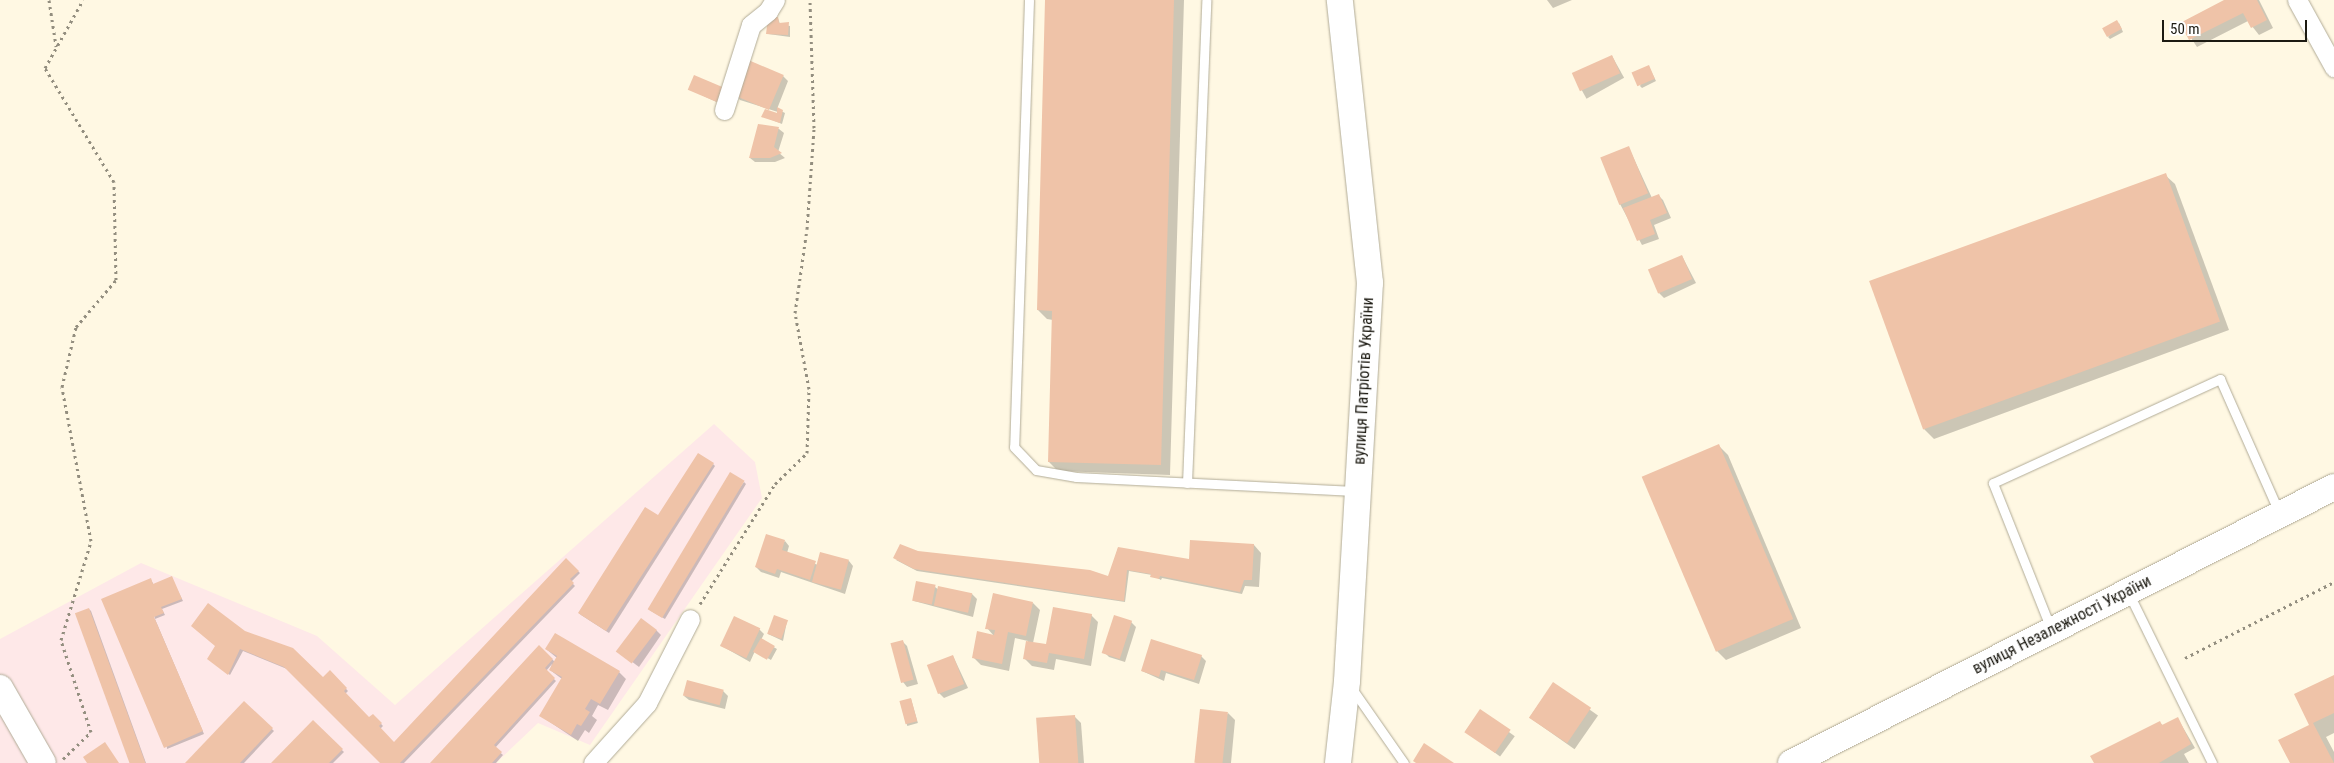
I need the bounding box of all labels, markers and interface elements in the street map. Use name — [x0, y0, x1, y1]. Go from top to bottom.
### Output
scale bar — [2164, 10, 2309, 42]
text: 50 m — [2170, 20, 2200, 38]
street label: вулиця Патріотів України — [1350, 297, 1378, 465]
street label: вулиця Незалежності України — [1969, 572, 2155, 678]

